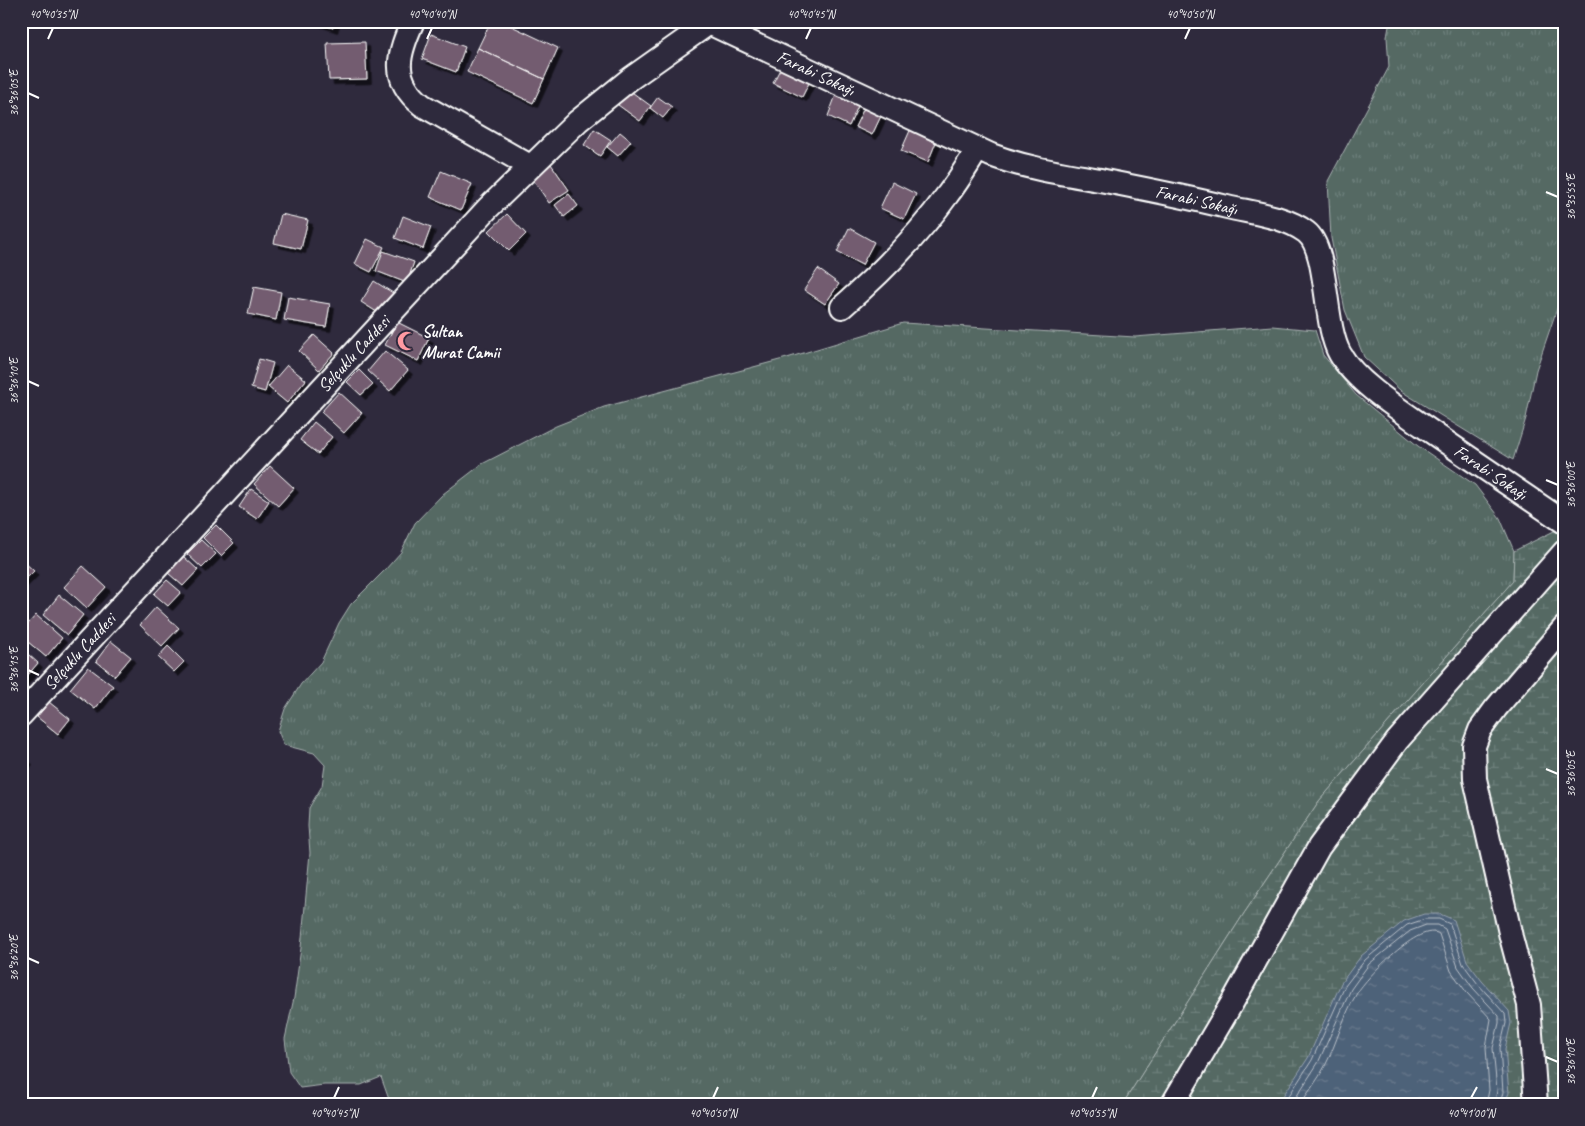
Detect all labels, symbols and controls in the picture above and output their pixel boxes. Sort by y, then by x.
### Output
text: 40°40'35"N [29,6,78,22]
text: 40°40'40"N [408,6,457,22]
text: 40°40'45"N [787,6,836,22]
text: 40°40'50"N [1166,6,1215,22]
street label: Farabi Sokağı [773,45,859,101]
text: 36°36'05"E [6,68,22,116]
text: 36°35'55"E [1563,172,1579,220]
street label: Farabi Sokağı [1154,180,1240,220]
street label: Selçuklu Caddesi [313,309,396,397]
place label: Sultan Murat Camii [422,320,502,363]
mosque icon: Sultan Murat Camii [396,330,418,352]
text: 36°36'10"E [6,356,22,404]
street label: Farabi Sokağı [1450,440,1532,505]
text: 36°36'00"E [1563,460,1579,508]
street label: Selçuklu Caddesi [38,607,122,695]
text: 36°36'15"E [6,645,22,693]
text: 36°36'05"E [1563,749,1579,797]
text: 36°36'20"E [6,933,22,981]
text: 36°36'10"E [1563,1037,1579,1085]
text: 40°40'45"N [310,1105,359,1121]
text: 40°40'50"N [689,1105,738,1121]
text: 40°40'55"N [1068,1105,1117,1121]
text: 40°41'00"N [1447,1105,1496,1121]

